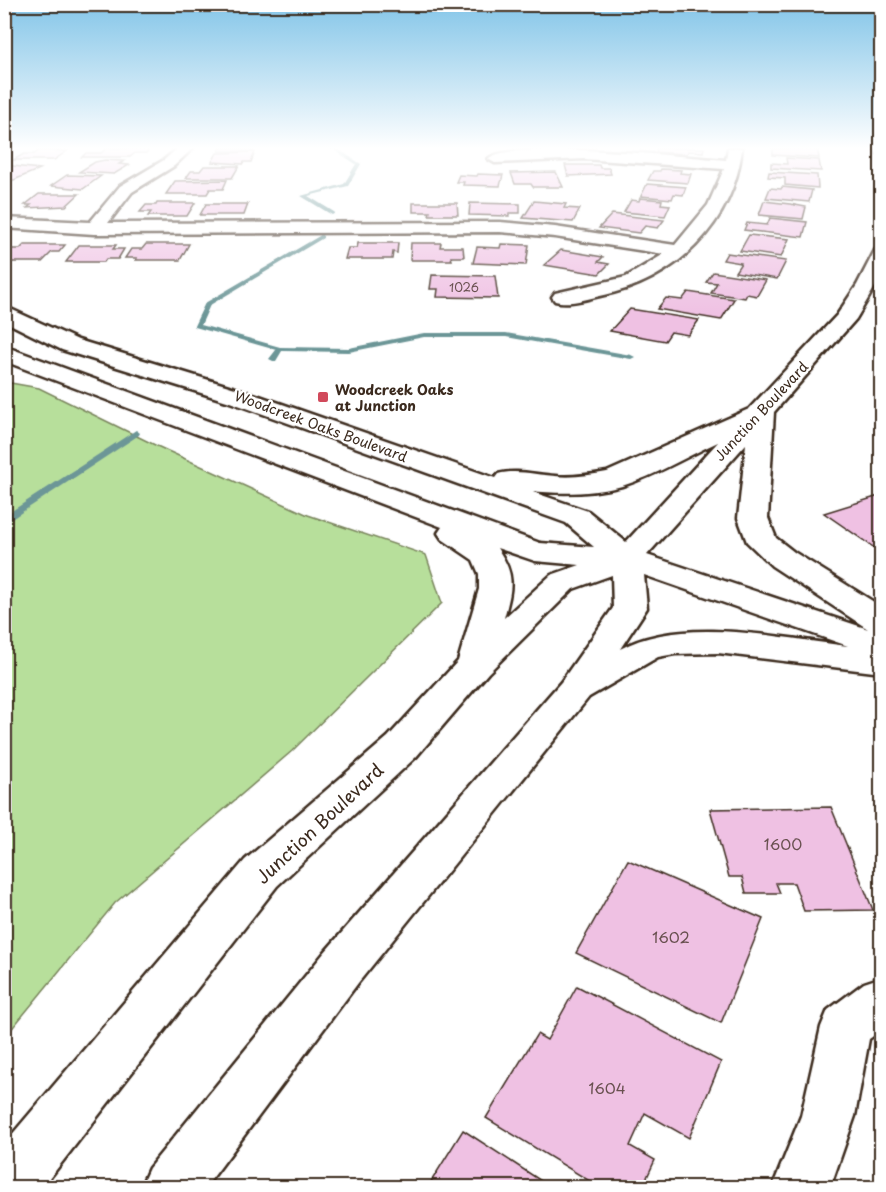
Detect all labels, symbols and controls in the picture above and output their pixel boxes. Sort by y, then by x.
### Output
house number: 1026 [449,278,479,296]
street label: Junction Boulevard [709,356,813,465]
place label: Woodcreek Oaks at Junction [335,379,454,416]
street label: Woodcreek Oaks Boulevard [232,385,411,467]
marker: Woodcreek Oaks at Junction [316,390,330,404]
street label: Junction Boulevard [249,756,389,890]
house number: 1600 [764,832,802,855]
house number: 1602 [652,925,690,948]
house number: 1604 [588,1076,626,1099]

